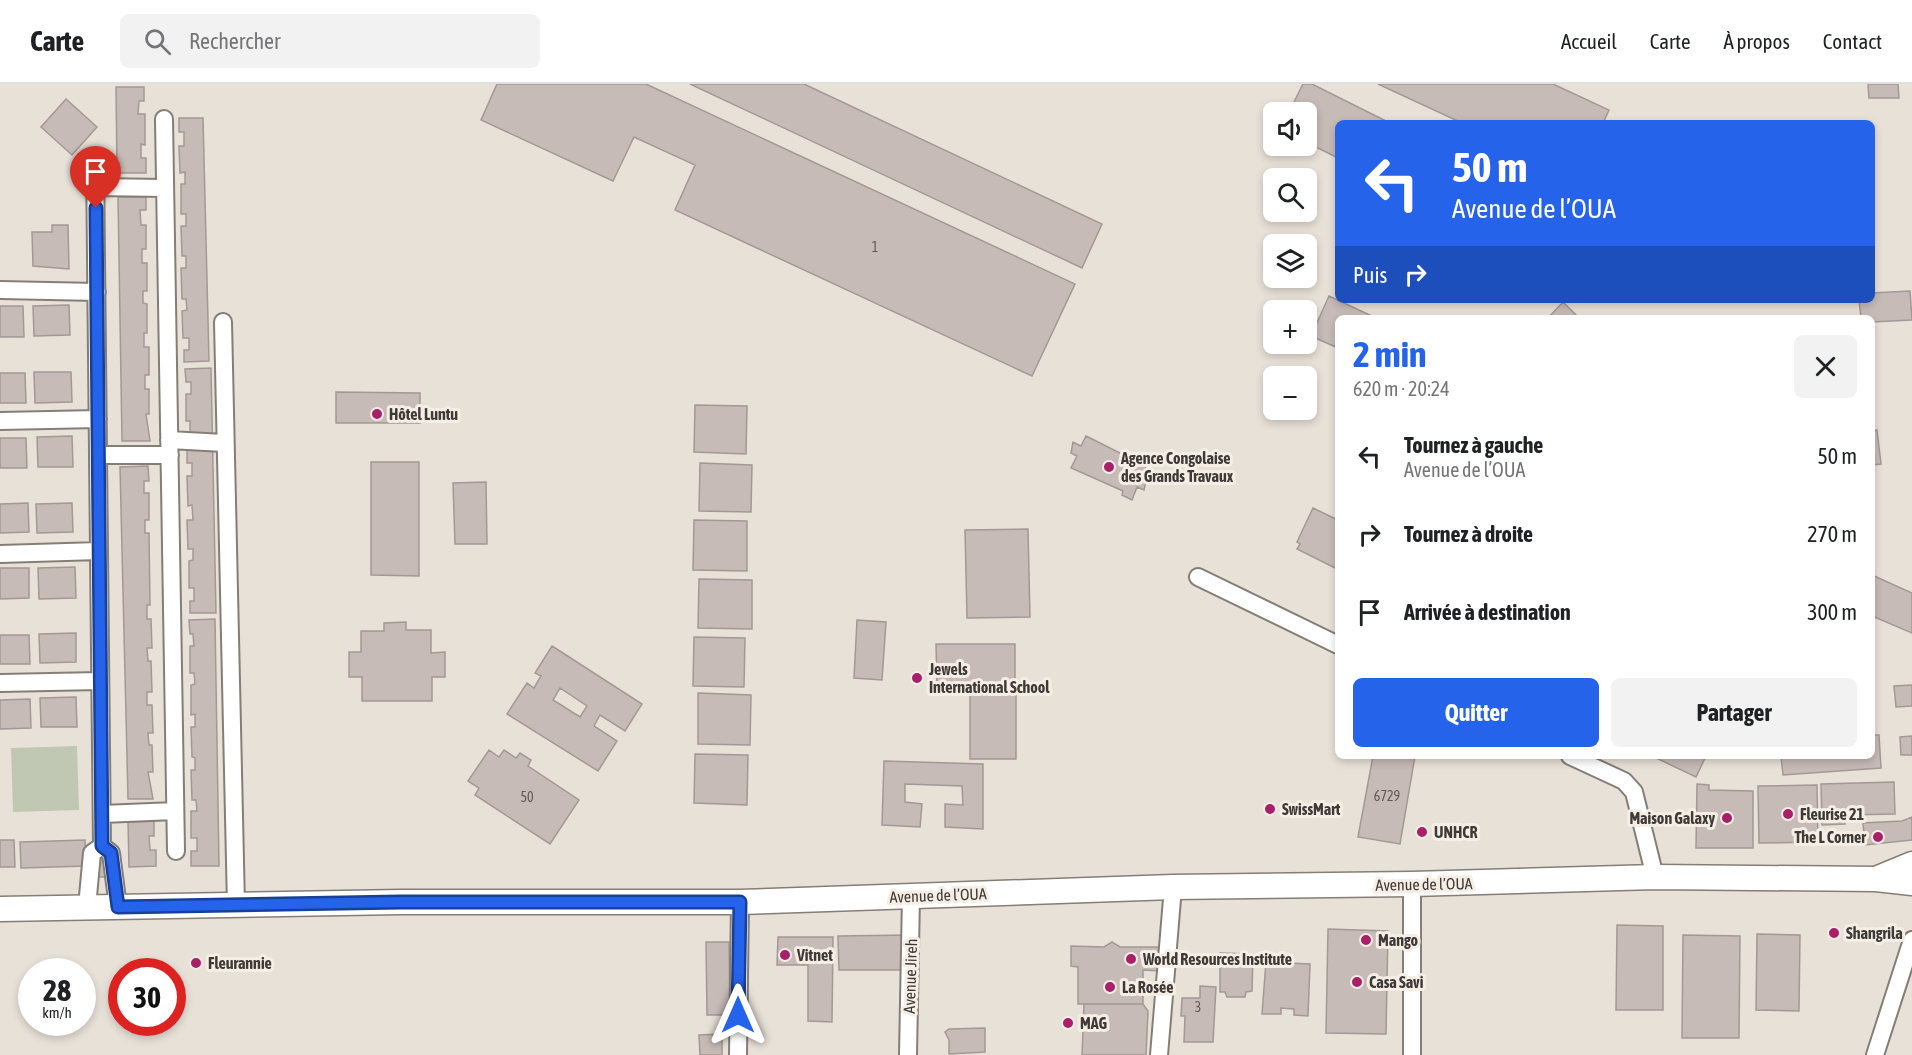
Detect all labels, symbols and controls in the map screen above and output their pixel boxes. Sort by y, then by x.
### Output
search box [120,14,540,68]
text: Carte [30,25,84,57]
icon: search [141,25,174,58]
text: Rechercher [189,28,281,54]
text: Accueil [1561,29,1617,53]
text: Carte [1650,29,1690,53]
text: À propos [1723,29,1790,53]
text: Contact [1823,29,1882,53]
map controls [1263,102,1317,420]
button: sound [1263,102,1317,156]
text: 50 m [1452,143,1527,191]
icon: left [1353,144,1431,222]
pin [70,146,121,208]
icon: arrive [79,155,112,188]
button: search [1263,168,1317,222]
text: Avenue de l’OUA [1452,193,1616,224]
button: layers [1263,234,1317,288]
house number: 1 [872,239,878,255]
icon: right [1399,258,1432,291]
text: Puis [1353,262,1387,288]
button: + [1263,300,1317,354]
text: 2 min [1353,333,1427,375]
button: close [1794,335,1857,398]
button: − [1263,366,1317,420]
text: 620 m · 20:24 [1353,377,1450,400]
place label: Hôtel Luntu [389,405,458,423]
marker: Hôtel Luntu [370,407,384,421]
text: Tournez à gauche [1404,432,1543,458]
icon: left [1353,440,1386,473]
text: 50 m [1817,443,1857,469]
place label: Agence Congolaise des Grands Travaux [1120,449,1234,485]
text: Avenue de l’OUA [1404,458,1525,481]
marker: Agence Congolaise des Grands Travaux [1102,460,1116,474]
icon: right [1353,518,1386,551]
text: Tournez à droite [1404,521,1533,547]
text: 270 m [1807,521,1857,547]
icon: arrive [1353,596,1386,629]
text: Arrivée à destination [1404,599,1571,625]
text: 300 m [1807,599,1857,625]
place label: Jewels International School [928,660,1050,696]
marker: Jewels International School [910,671,924,685]
button: Quitter [1353,678,1599,747]
button: Partager [1611,678,1857,747]
house number: 6729 [1374,788,1400,804]
house number: 50 [520,789,534,805]
place label: SwissMart [1282,800,1341,818]
marker: SwissMart [1263,802,1277,816]
place label: Fleurise 21 [1800,805,1865,823]
marker: Fleurise 21 [1781,807,1795,821]
place label: Maison Galaxy [1629,809,1715,827]
marker: Maison Galaxy [1720,811,1734,825]
place label: UNHCR [1434,823,1477,841]
marker: UNHCR [1415,825,1429,839]
place label: The L Corner [1795,828,1866,846]
marker: The L Corner [1871,830,1885,844]
street label: Avenue de l’OUA [1375,874,1473,894]
street label: Avenue de l’OUA [889,884,987,906]
place label: Shangrila [1846,924,1903,942]
marker: Shangrila [1827,926,1841,940]
place label: Mango [1378,931,1418,949]
marker: Mango [1359,933,1373,947]
street label: Avenue Jireh [900,938,920,1014]
place label: Vitnet [796,946,833,964]
marker: Vitnet [778,948,792,962]
place label: World Resources Institute [1142,950,1292,968]
marker: World Resources Institute [1124,952,1138,966]
place label: Fleurannie [208,954,272,972]
marker: Fleurannie [189,956,203,970]
speed limit sign: 30 [108,958,186,1036]
text: 28 [43,973,71,1007]
place label: Casa Savi [1369,973,1424,991]
marker: Casa Savi [1350,975,1364,989]
place label: La Rosée [1122,978,1173,996]
marker: La Rosée [1103,980,1117,994]
position arrow [706,983,770,1047]
house number: 3 [1195,999,1201,1015]
text: km/h [42,1004,72,1021]
place label: MAG [1080,1014,1108,1032]
marker: MAG [1061,1016,1075,1030]

